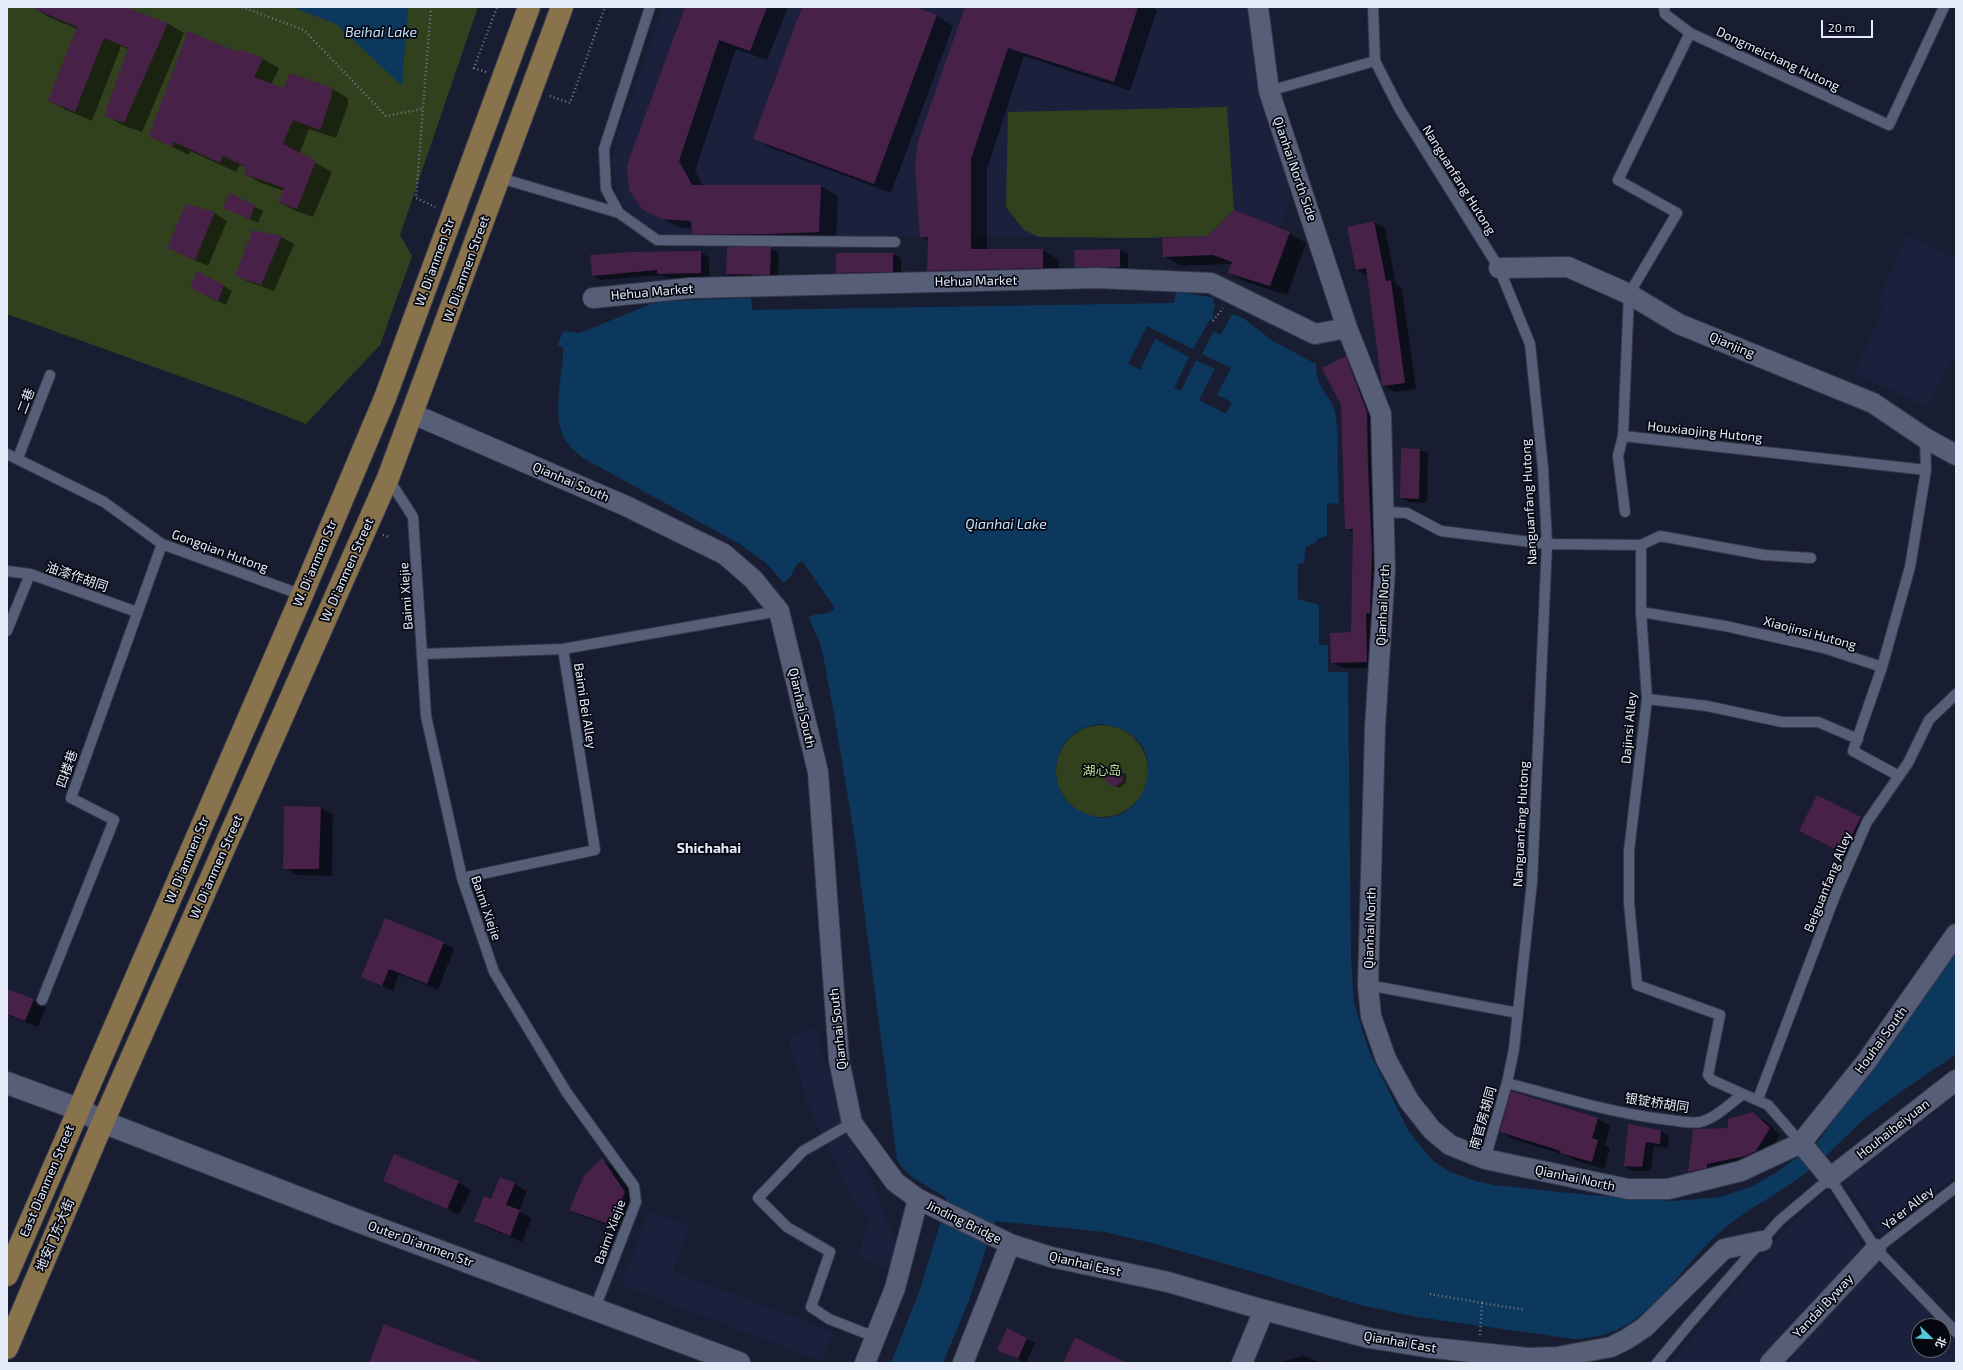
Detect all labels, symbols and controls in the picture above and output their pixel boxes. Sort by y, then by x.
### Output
scale bar [1823,12,1875,38]
text: 20 m [1828,20,1855,34]
water label: Beihai Lake [345,24,417,40]
street label: Dongmeichang Hutong [1714,24,1842,94]
street label: Qianhai North Side [1270,115,1320,223]
street label: Nanguanfang Hutong [1419,122,1499,238]
street label: W. Di'anmen Street [440,214,492,324]
street label: W. Di'anmen Str [412,215,458,309]
street label: Hehua Market [934,272,1018,290]
street label: Hehua Market [610,281,694,303]
street label: Qianjing [1707,329,1757,361]
street label: 二巷 [14,386,38,416]
street label: Houxiaojing Hutong [1647,418,1763,446]
street label: Nanguanfang Hutong [1518,439,1540,565]
street label: Qianhai South [530,459,612,505]
street label: W. Di'anmen Street [317,516,377,624]
water label: Qianhai Lake [965,516,1047,532]
street label: W. Di'anmen Str [290,517,340,609]
street label: Gongqian Hutong [170,526,270,576]
street label: 油漆作胡同 [44,559,110,595]
street label: Baimi Xiejie [396,562,416,630]
street label: Qianhai North [1373,564,1393,646]
street label: Xiaojinsi Hutong [1762,613,1858,653]
street label: Baimi Bei Alley [571,662,599,750]
street label: Qianhai South [785,666,819,750]
street label: Dajinsi Alley [1618,691,1640,765]
street label: 四楼巷 [53,748,81,790]
street label: Nanguanfang Hutong [1510,761,1532,887]
park label: 湖心岛 [1083,763,1121,779]
street label: W. Di'anmen Street [186,813,246,921]
street label: W. Di'anmen Str [162,814,212,906]
street label: Beiguanfang Alley [1801,829,1855,935]
district label: Shichahai [677,840,741,856]
street label: Baimi Xiejie [468,874,504,942]
street label: Qianhai North [1361,887,1379,969]
street label: Qianhai South [826,987,850,1071]
street label: Houhai South [1852,1004,1910,1076]
street label: 南官房胡同 [1467,1085,1499,1151]
street label: 银锭桥胡同 [1624,1090,1690,1116]
street label: Houhaibeiyuan [1854,1096,1932,1162]
street label: East Dianmen Street [16,1123,78,1239]
street label: Qianhai North [1533,1162,1617,1194]
street label: Ya'er Alley [1879,1183,1937,1233]
street label: 地安门东大街 [33,1196,77,1274]
street label: Jinding Bridge [924,1197,1004,1247]
street label: Baimi Xiejie [591,1198,629,1266]
street label: Outer Di'anmen Str [366,1218,476,1270]
street label: Qianhai East [1047,1248,1123,1280]
street label: Yandai Byway [1789,1271,1857,1341]
north arrow [1911,1318,1951,1358]
street label: Qianhai East [1363,1328,1437,1356]
text: 北 [1933,1335,1950,1350]

